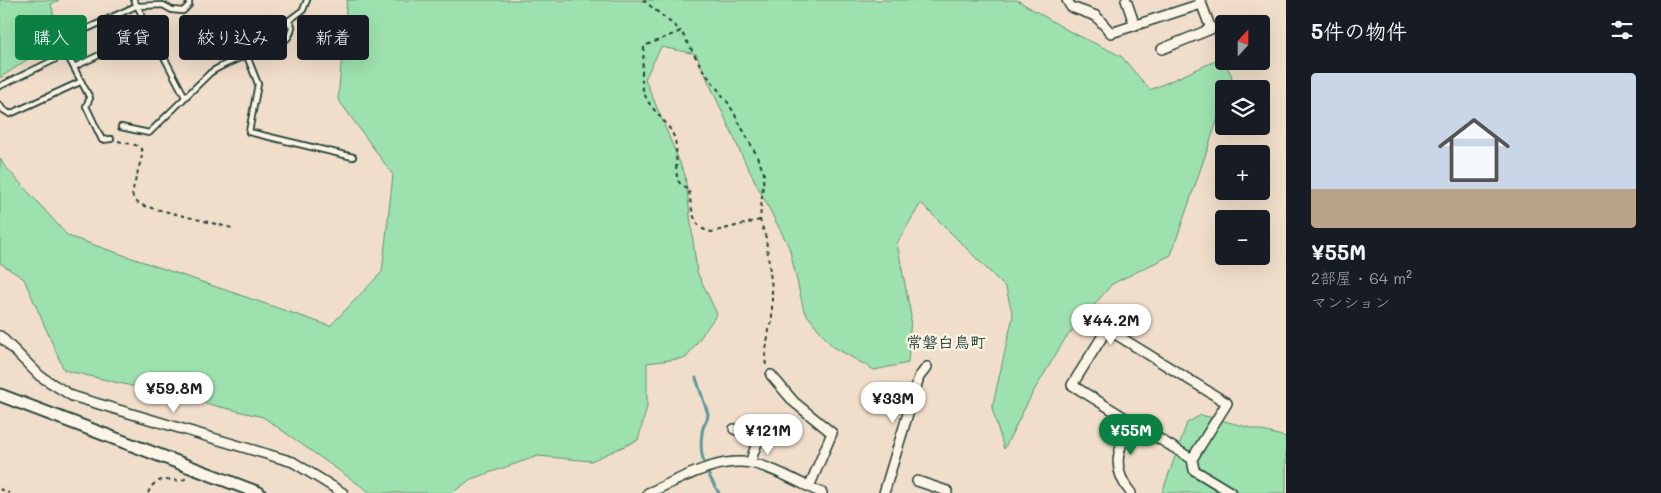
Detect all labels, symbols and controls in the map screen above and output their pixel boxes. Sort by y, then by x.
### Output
chip: 購入 [15,15,87,60]
chip: 賃貸 [97,15,169,60]
chip: 絞り込み [179,15,287,60]
chip: 新着 [297,15,369,60]
north arrow [1215,15,1270,70]
map controls [1215,15,1270,265]
icon: filters [1608,16,1636,44]
text: 5件の物件 [1311,17,1407,44]
button: layers [1215,80,1270,135]
icon: home [1429,105,1519,195]
button: + [1215,145,1270,200]
button: − [1215,210,1270,265]
text: ¥55M [1311,238,1366,265]
text: 2部屋 · 64 m² [1311,267,1412,288]
text: マンション [1311,291,1390,312]
pin: ¥44.2M [1070,304,1152,346]
text: ¥44.2M [1082,309,1140,330]
district label: 常磐白鳥町 [906,331,986,352]
pin: ¥59.8M [133,372,215,414]
text: ¥59.8M [145,377,203,398]
pin: ¥33M [863,382,923,424]
text: ¥33M [872,387,914,408]
pin: ¥121M [733,414,803,456]
pin: ¥55M [1101,414,1161,456]
text: ¥121M [745,419,791,440]
text: ¥55M [1110,419,1152,440]

